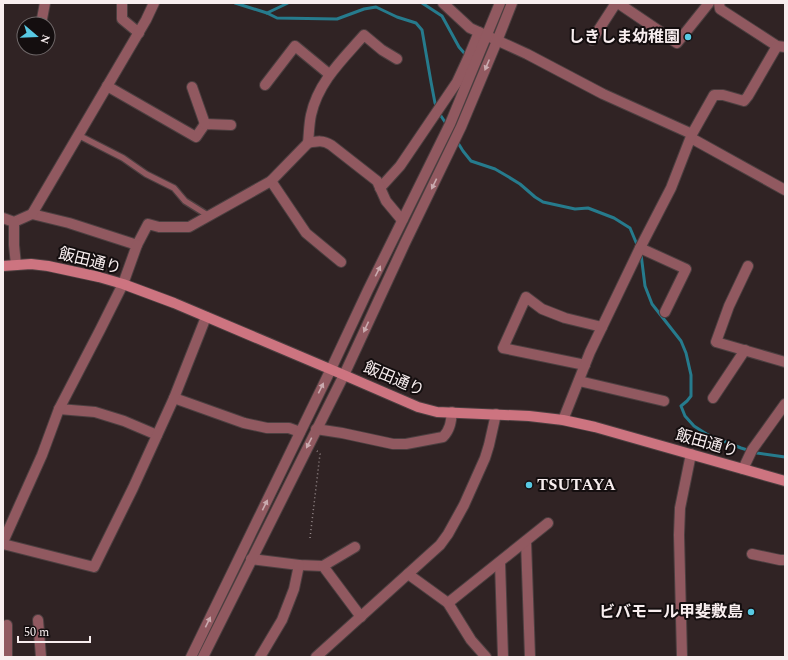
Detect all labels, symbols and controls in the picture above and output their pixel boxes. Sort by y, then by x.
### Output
north arrow [16,16,56,56]
place label: しきしま幼稚園 [568,25,680,49]
text: N [35,32,54,46]
marker: しきしま幼稚園 [683,32,693,42]
one-way arrow [484,60,490,71]
one-way arrow [431,178,437,189]
street label: 飯田通り [56,242,124,280]
one-way arrow [374,265,381,277]
one-way arrow [363,321,369,332]
street label: 飯田通り [360,355,428,403]
one-way arrow [318,382,324,394]
street label: 飯田通り [673,423,741,463]
one-way arrow [306,438,312,449]
place label: TSUTAYA [537,473,616,497]
marker: TSUTAYA [524,480,534,490]
one-way arrow [262,499,268,511]
place label: ビバモール甲斐敷島 [599,600,743,624]
marker: ビバモール甲斐敷島 [746,607,756,617]
one-way arrow [205,616,211,628]
scale bar [18,618,90,644]
text: 50 m [24,623,49,642]

